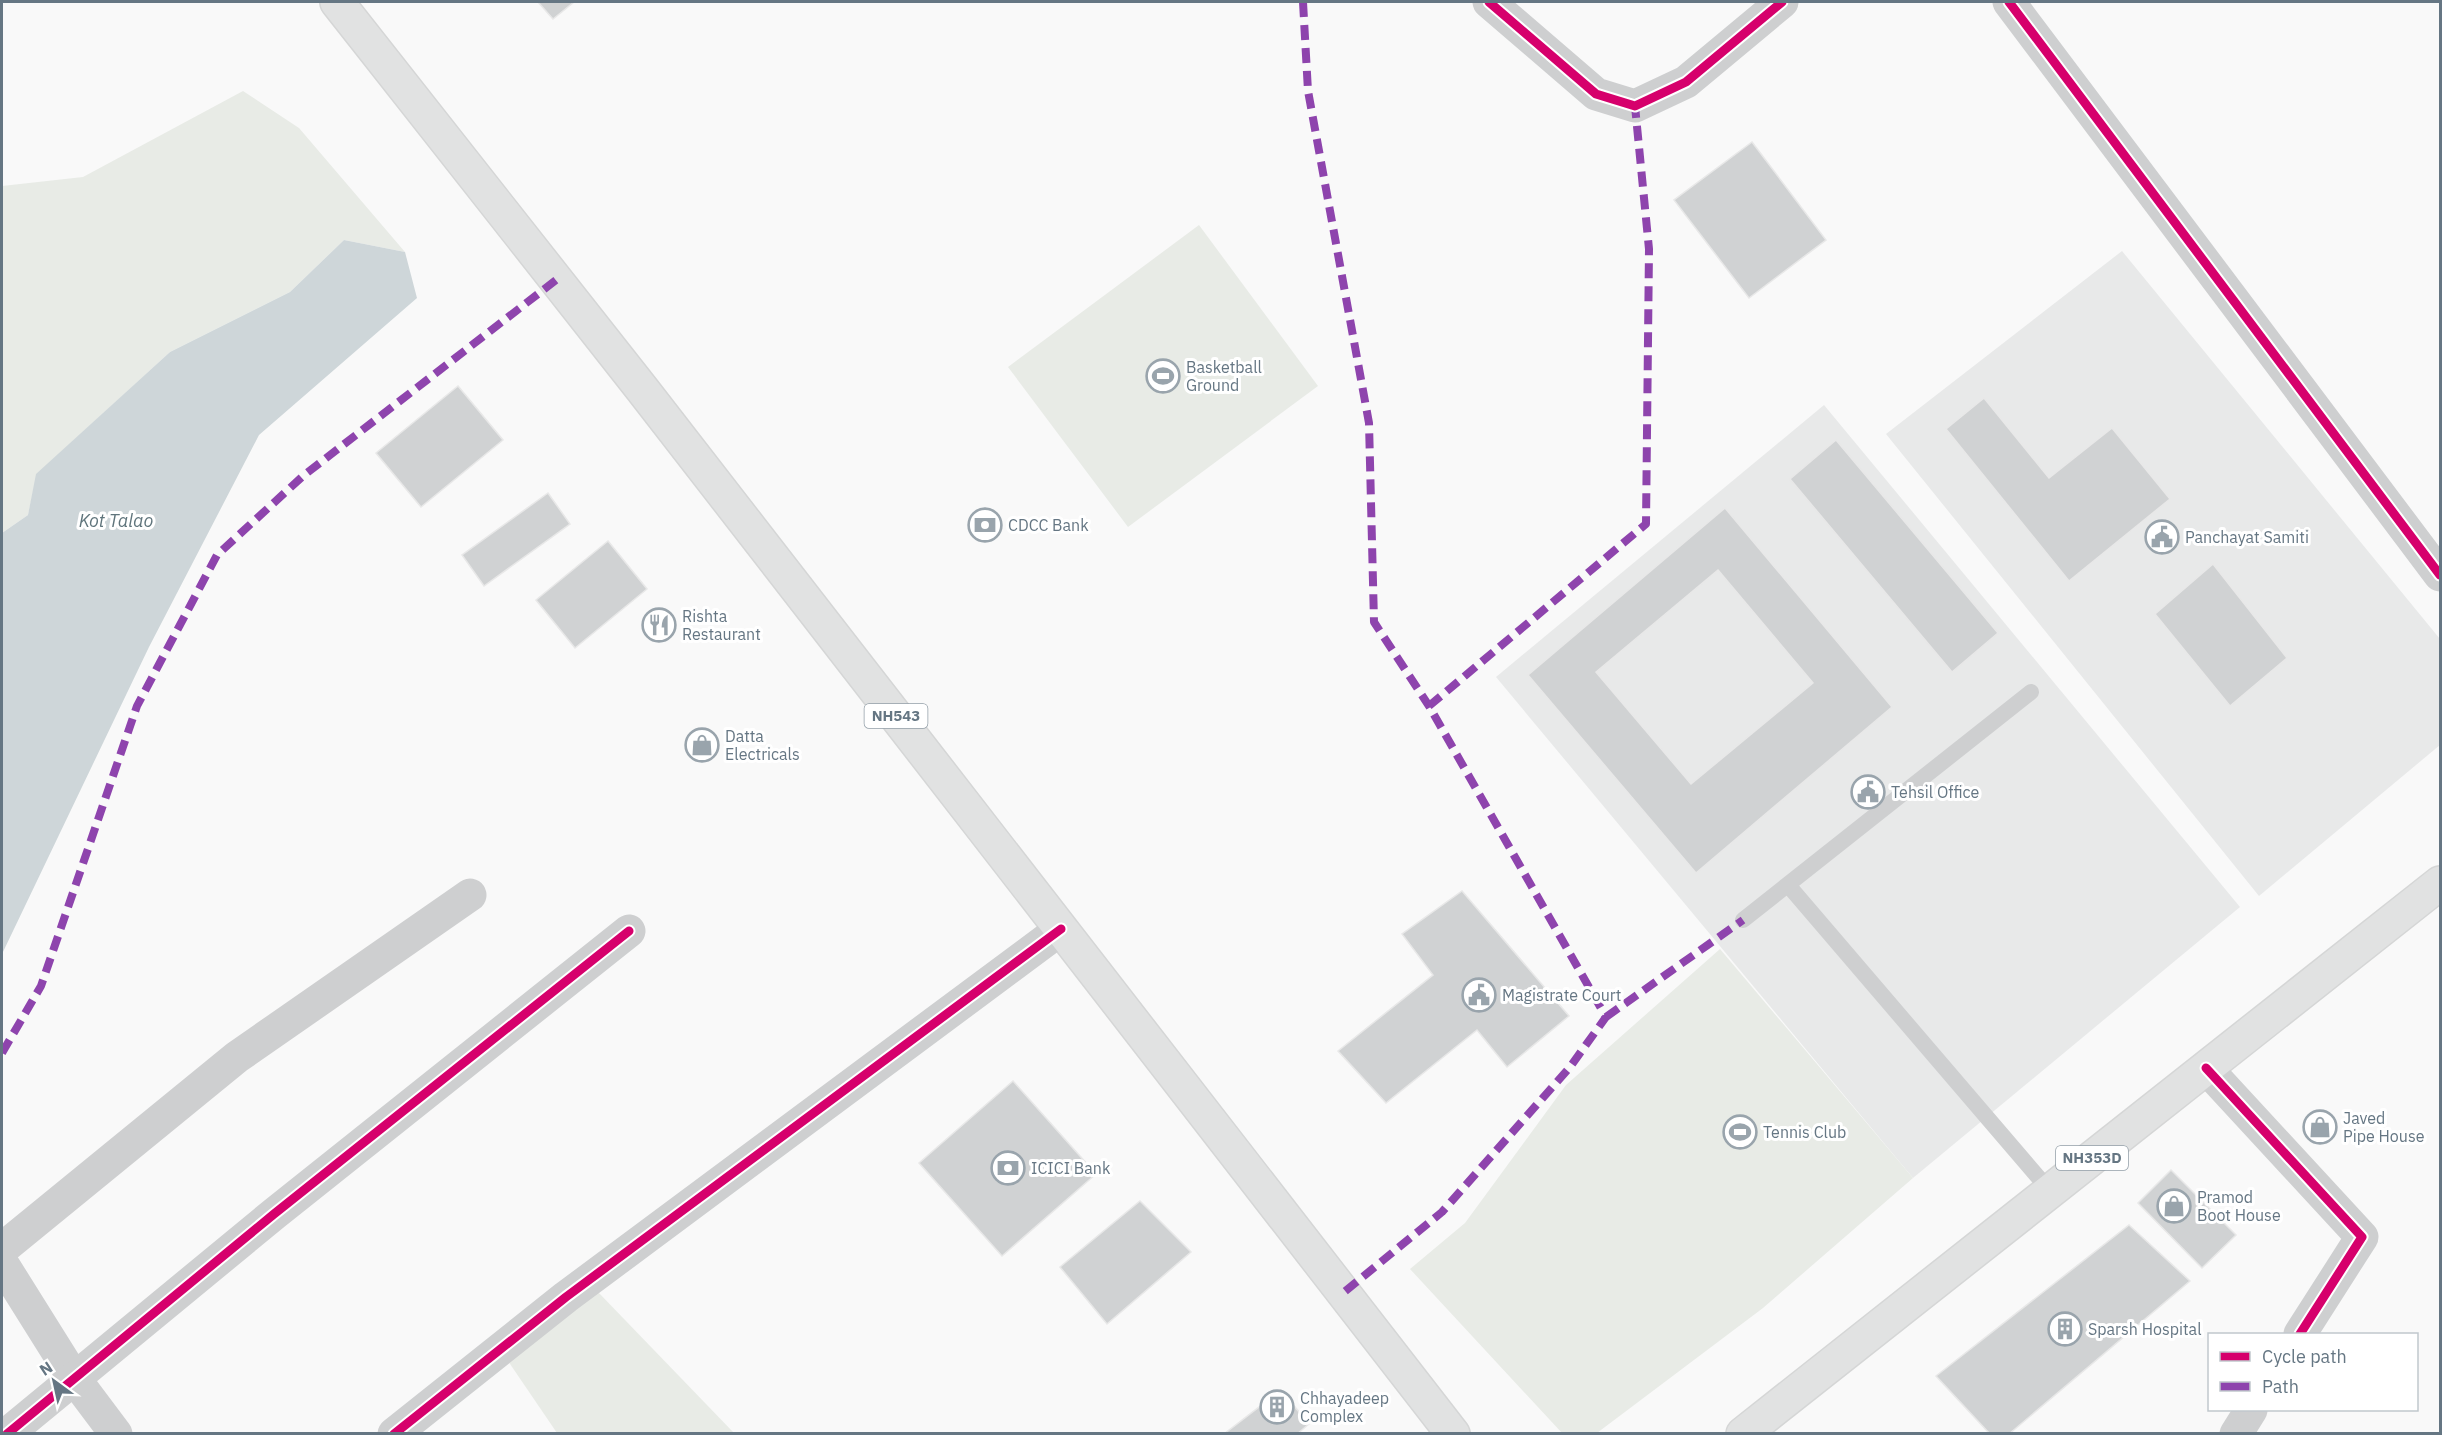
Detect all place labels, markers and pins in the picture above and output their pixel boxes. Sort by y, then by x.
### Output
place label: Basketball Ground [1186,357,1262,395]
sports icon: Basketball Ground [1145,358,1181,394]
bank icon: CDCC Bank [967,507,1003,543]
place label: CDCC Bank [1008,515,1089,535]
public building icon: Panchayat Samiti [2144,519,2180,555]
place label: Panchayat Samiti [2185,527,2309,547]
place label: Rishta Restaurant [682,606,761,644]
restaurant icon: Rishta Restaurant [641,607,677,643]
place label: Datta Electricals [725,726,800,764]
shop icon: Datta Electricals [684,727,720,763]
public building icon: Tehsil Office [1850,774,1886,810]
place label: Tehsil Office [1891,782,1979,802]
public building icon: Magistrate Court [1461,977,1497,1013]
place label: Magistrate Court [1502,985,1621,1005]
place label: Javed Pipe House [2343,1108,2425,1146]
shop icon: Javed Pipe House [2302,1109,2338,1145]
sports icon: Tennis Club [1722,1114,1758,1150]
place label: Tennis Club [1763,1122,1846,1142]
bank icon: ICICI Bank [990,1150,1026,1186]
place label: ICICI Bank [1031,1158,1111,1178]
place label: Pramod Boot House [2197,1187,2281,1225]
shop icon: Pramod Boot House [2156,1188,2192,1224]
building icon: Sparsh Hospital [2047,1311,2083,1347]
place label: Sparsh Hospital [2088,1319,2202,1339]
place label: Chhayadeep Complex [1300,1388,1389,1426]
building icon: Chhayadeep Complex [1259,1389,1295,1425]

